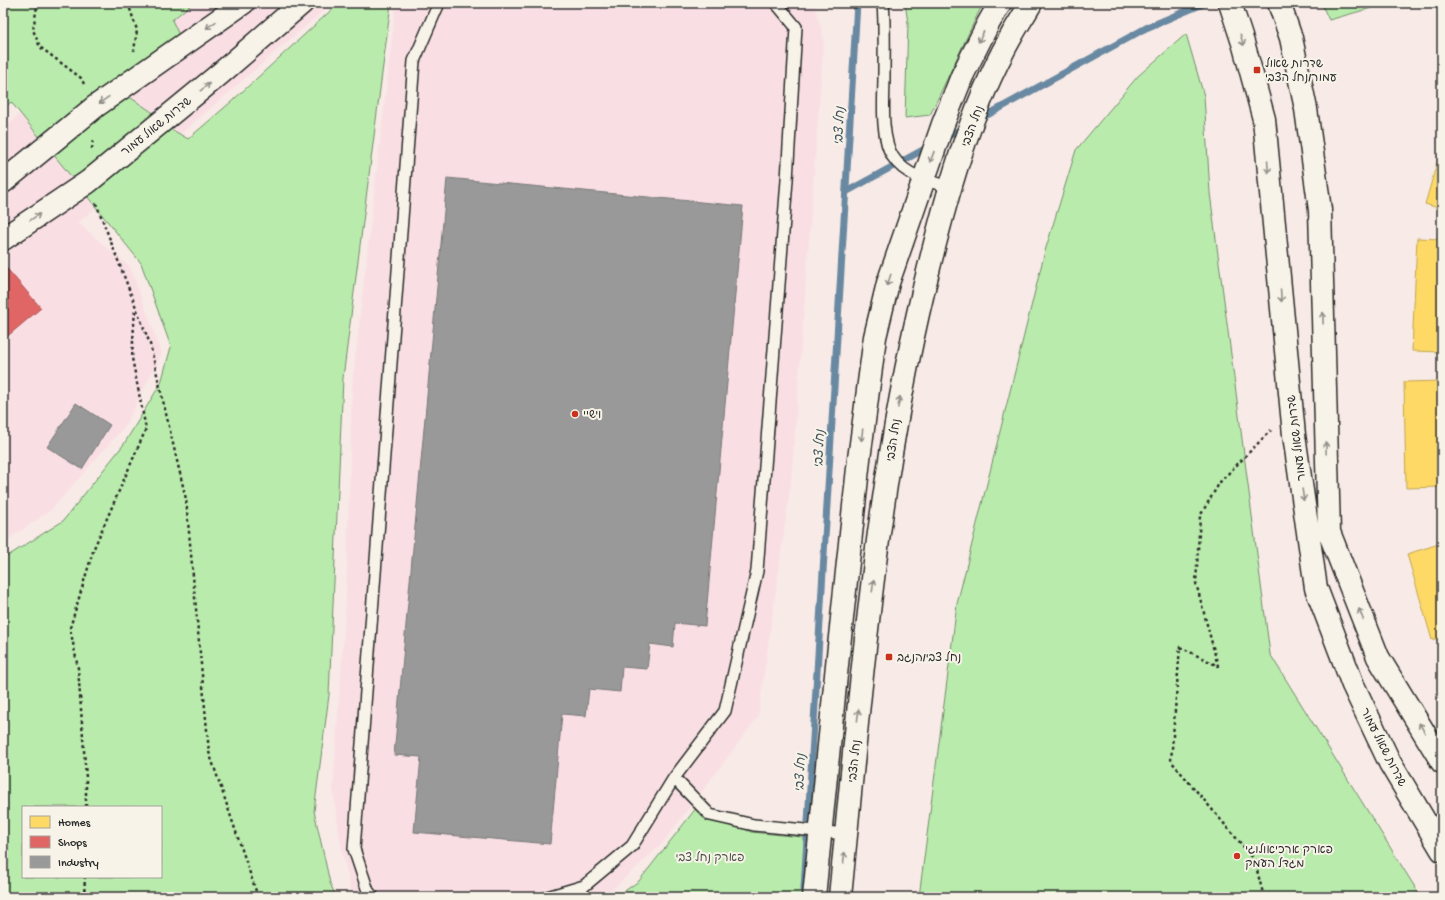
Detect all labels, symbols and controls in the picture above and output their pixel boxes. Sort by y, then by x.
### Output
one-way arrow [205,21,216,29]
one-way arrow [977,31,984,43]
one-way arrow [1238,34,1246,46]
place label: שדרות שאול עמור/נחל הצבי [1265,57,1337,86]
marker: שדרות שאול עמור/נחל הצבי [1252,65,1262,75]
one-way arrow [199,82,210,91]
street label: שדרות שאול עמור [119,94,196,160]
one-way arrow [99,96,110,104]
street label: נחל הצבי [959,104,988,149]
water label: נחל צבי [831,105,849,146]
one-way arrow [927,151,935,163]
one-way arrow [1265,160,1272,173]
one-way arrow [30,213,41,221]
one-way arrow [885,273,892,286]
one-way arrow [1277,289,1284,302]
one-way arrow [1319,312,1327,325]
street label: שדרות שאול עמור [1285,393,1310,482]
one-way arrow [896,395,904,408]
marker: וישיי [570,409,580,419]
place label: וישיי [583,409,601,423]
street label: נחל הצבי [884,418,905,463]
water label: נחל צבי [811,428,829,469]
one-way arrow [858,428,866,441]
one-way arrow [1322,442,1330,455]
one-way arrow [1299,488,1307,501]
one-way arrow [869,580,877,593]
one-way arrow [1357,608,1364,620]
place label: נחל צבי/הנגב [897,651,961,666]
marker: נחל צבי/הנגב [884,652,894,662]
street label: שדרות שאול עמור [1356,706,1409,790]
one-way arrow [854,709,862,722]
one-way arrow [1417,722,1425,734]
street label: נחל הצבי [846,739,865,783]
water label: נחל צבי [792,752,810,793]
legend [22,806,162,878]
text: Homes [58,817,91,831]
text: Shops [58,837,87,851]
place label: פארק ארכיאולוגי מגדל העמק [1245,843,1333,872]
park label: פארק נחל צבי [676,851,744,866]
marker: פארק ארכיאולוגי מגדל העמק [1232,851,1242,861]
one-way arrow [840,852,848,865]
text: Industry [58,857,99,871]

